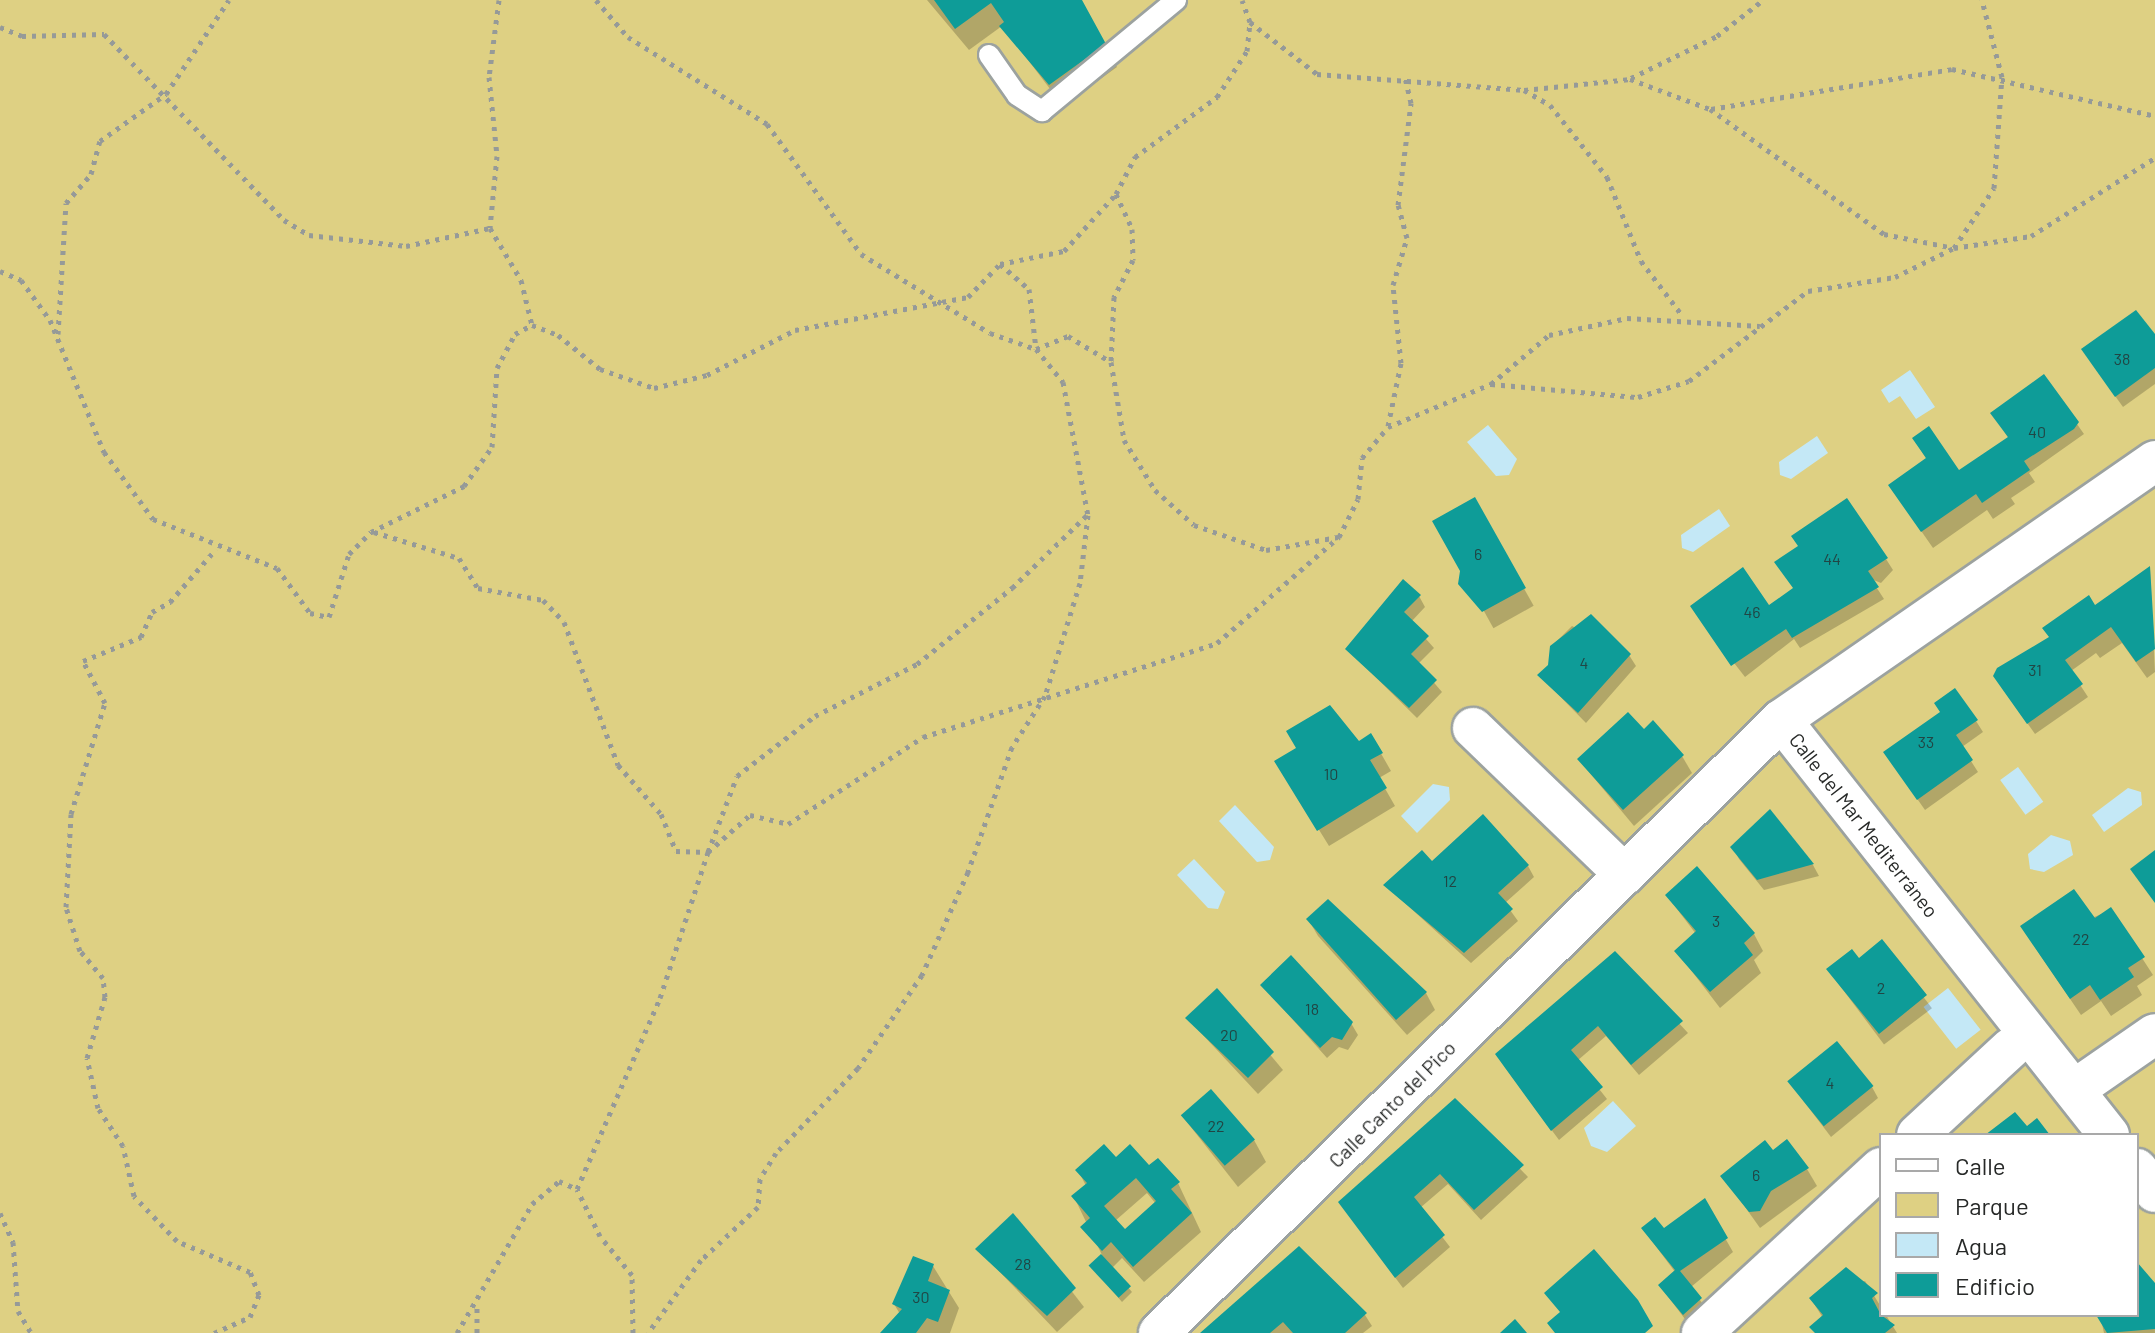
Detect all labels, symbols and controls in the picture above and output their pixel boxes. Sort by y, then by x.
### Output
house number: 38 [2114,349,2130,369]
house number: 40 [2028,422,2046,442]
house number: 6 [1474,544,1482,564]
house number: 44 [1823,549,1841,569]
house number: 46 [1743,602,1761,622]
house number: 4 [1580,653,1588,673]
house number: 31 [2028,660,2042,680]
street label: Calle del Mar Mediterráneo [1784,728,1944,922]
house number: 33 [1918,732,1934,752]
house number: 10 [1324,764,1338,784]
house number: 12 [1443,871,1457,891]
house number: 3 [1712,911,1720,931]
house number: 22 [2072,929,2090,949]
house number: 2 [1877,978,1885,998]
house number: 18 [1305,999,1319,1019]
house number: 20 [1220,1025,1238,1045]
street label: Calle Canto del Pico [1324,1036,1460,1172]
house number: 4 [1826,1073,1834,1093]
house number: 22 [1207,1116,1225,1136]
legend [1879,1133,2139,1317]
text: Calle [1955,1151,2006,1180]
house number: 6 [1752,1165,1760,1185]
text: Parque [1955,1191,2029,1220]
text: Agua [1955,1231,2007,1260]
house number: 28 [1015,1254,1031,1274]
text: Edificio [1955,1271,2035,1300]
house number: 30 [912,1287,930,1307]

